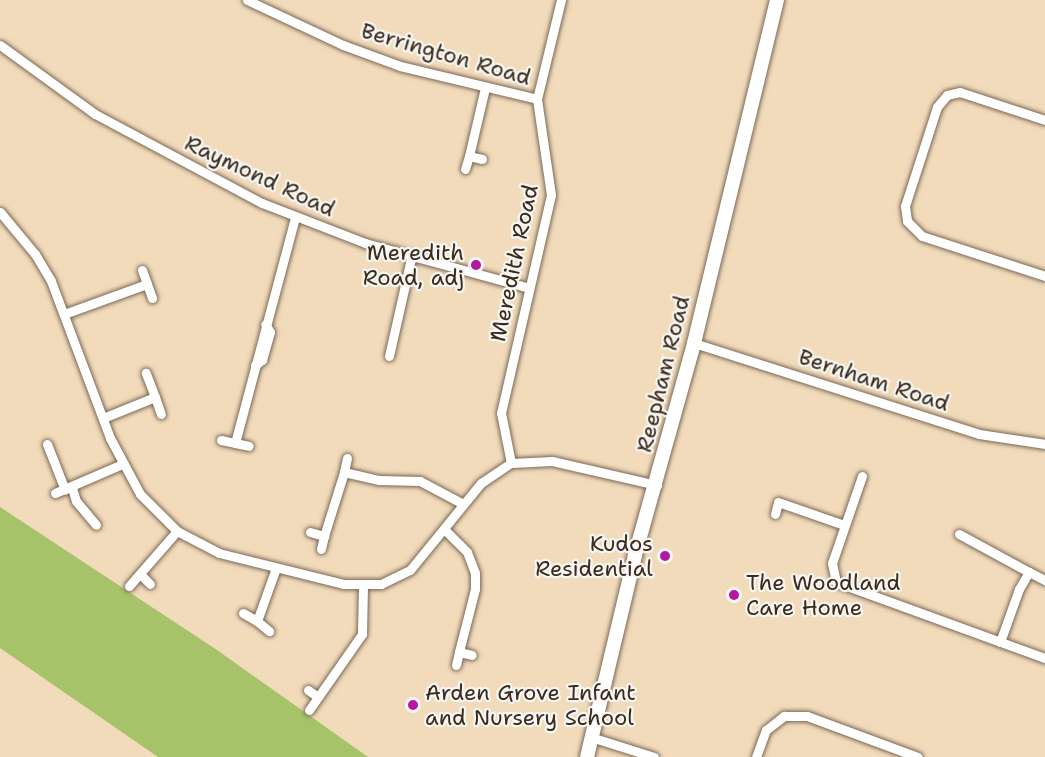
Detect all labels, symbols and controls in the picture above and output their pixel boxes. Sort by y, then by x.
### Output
street label: Berrington Road [358,17,534,91]
street label: Raymond Road [181,130,339,222]
street label: Meredith Road [484,182,544,344]
place label: Meredith Road, adj [363,239,464,290]
marker: Meredith Road, adj [469,258,483,272]
street label: Reepham Road [631,293,695,455]
street label: Bernham Road [795,343,953,417]
place label: Kudos Residential [535,530,653,582]
marker: Kudos Residential [658,549,672,563]
place label: The Woodland Care Home [746,569,900,620]
marker: The Woodland Care Home [727,588,741,602]
place label: Arden Grove Infant and Nursery School [425,679,636,730]
marker: Arden Grove Infant and Nursery School [406,698,420,712]

